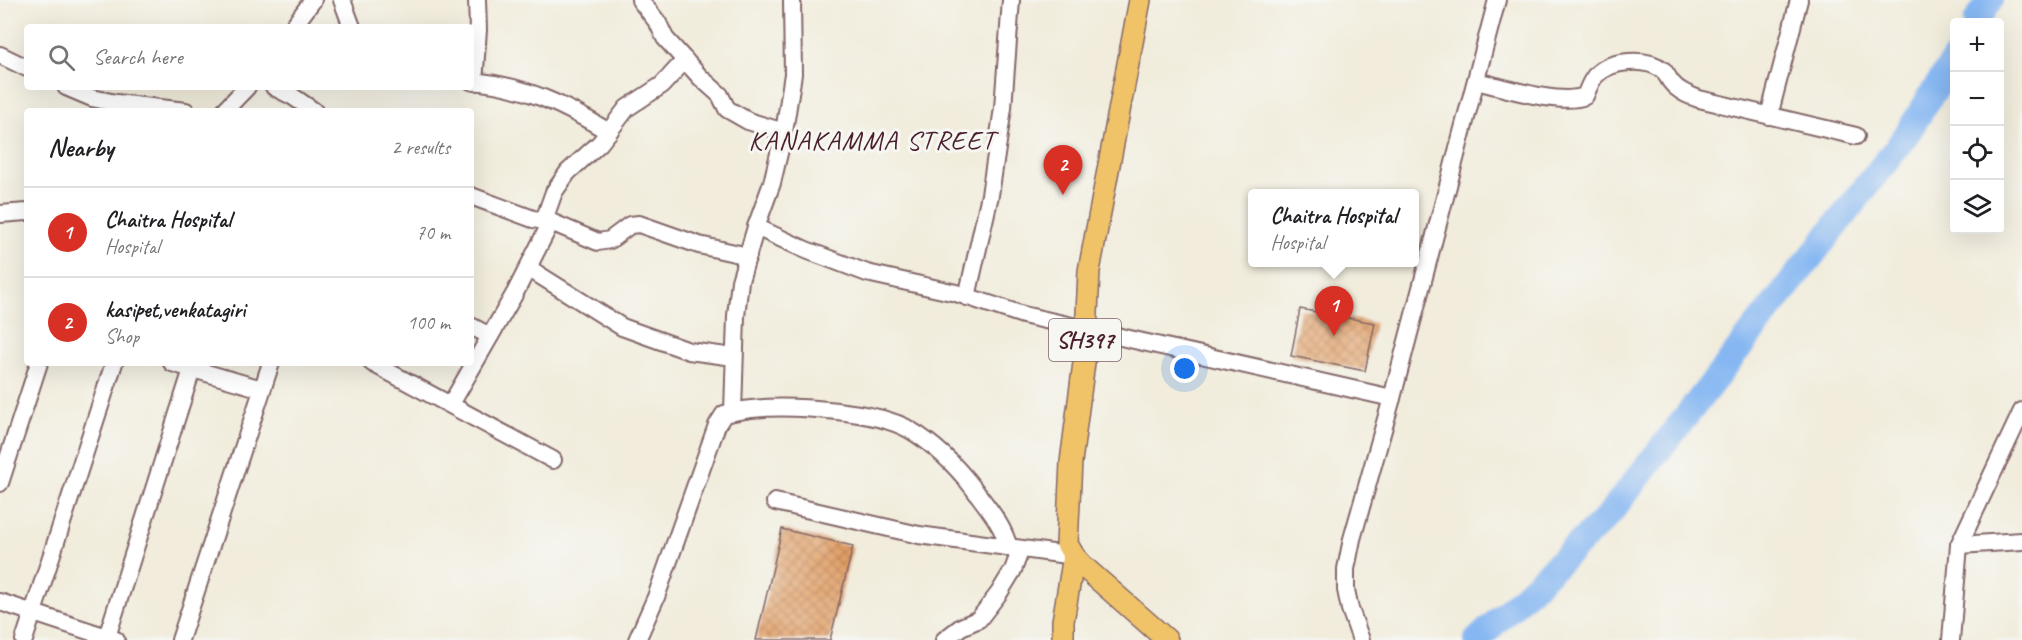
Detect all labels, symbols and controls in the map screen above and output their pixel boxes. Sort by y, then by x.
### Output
map controls [1950,18,2004,234]
button: + [1950,18,2004,72]
search box [24,24,474,90]
icon: search [45,41,78,74]
text: Search here [93,43,183,71]
button: − [1950,72,2004,126]
district label: KANAKAMMA STREET [748,123,1000,157]
button: locate [1950,126,2004,180]
text: Nearby [48,131,113,164]
text: 2 results [391,135,450,160]
pin: 2 [1044,146,1082,195]
button: layers [1950,180,2004,234]
popup [1248,189,1419,267]
text: Chaitra Hospital [1270,202,1397,230]
text: Chaitra Hospital [105,206,231,234]
text: 1 [63,220,72,245]
text: 70 m [416,220,450,245]
text: Hospital [1270,230,1325,255]
text: Hospital [105,234,160,259]
pin: 1 [1314,286,1354,336]
text: kasipet,venkatagiri [105,296,245,324]
text: 2 [63,310,72,335]
text: 100 m [407,310,450,335]
road number: SH397 [1049,319,1121,361]
text: Shop [105,324,139,349]
your location [1170,354,1199,383]

